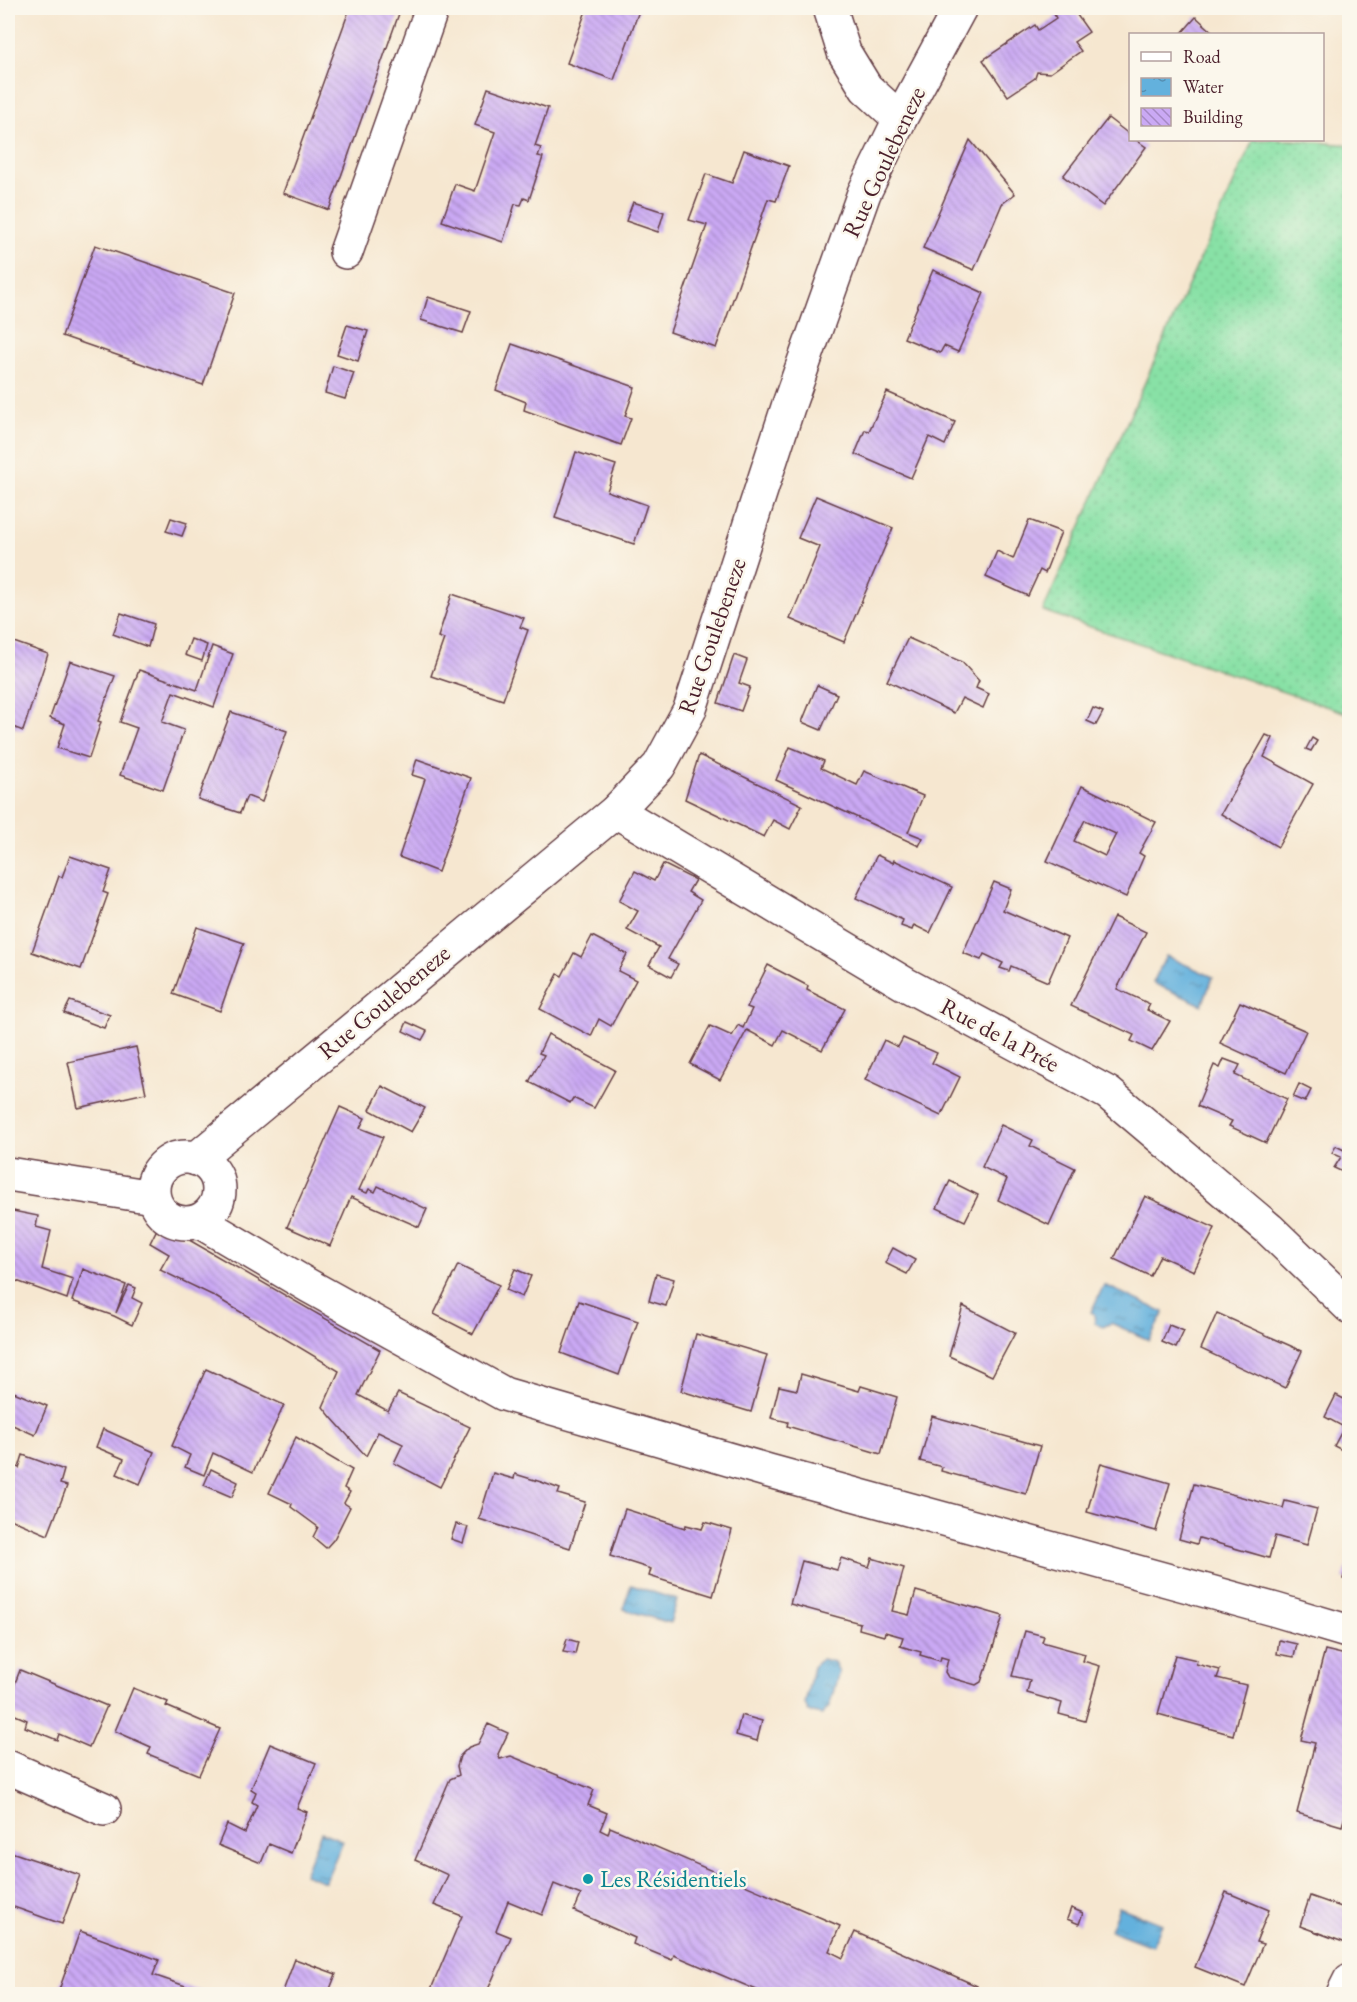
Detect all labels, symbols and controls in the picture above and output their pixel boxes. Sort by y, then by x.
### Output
legend [1129,33,1324,141]
text: Road [1183,45,1222,68]
text: Water [1183,75,1224,98]
street label: Rue Goulebeneze [835,81,932,242]
text: Building [1183,105,1243,128]
street label: Rue Goulebeneze [670,554,753,718]
street label: Rue Goulebeneze [311,937,456,1066]
street label: Rue de la Prée [936,990,1065,1079]
place label: Les Résidentiels [600,1863,747,1894]
marker: Les Résidentiels [581,1872,595,1886]

